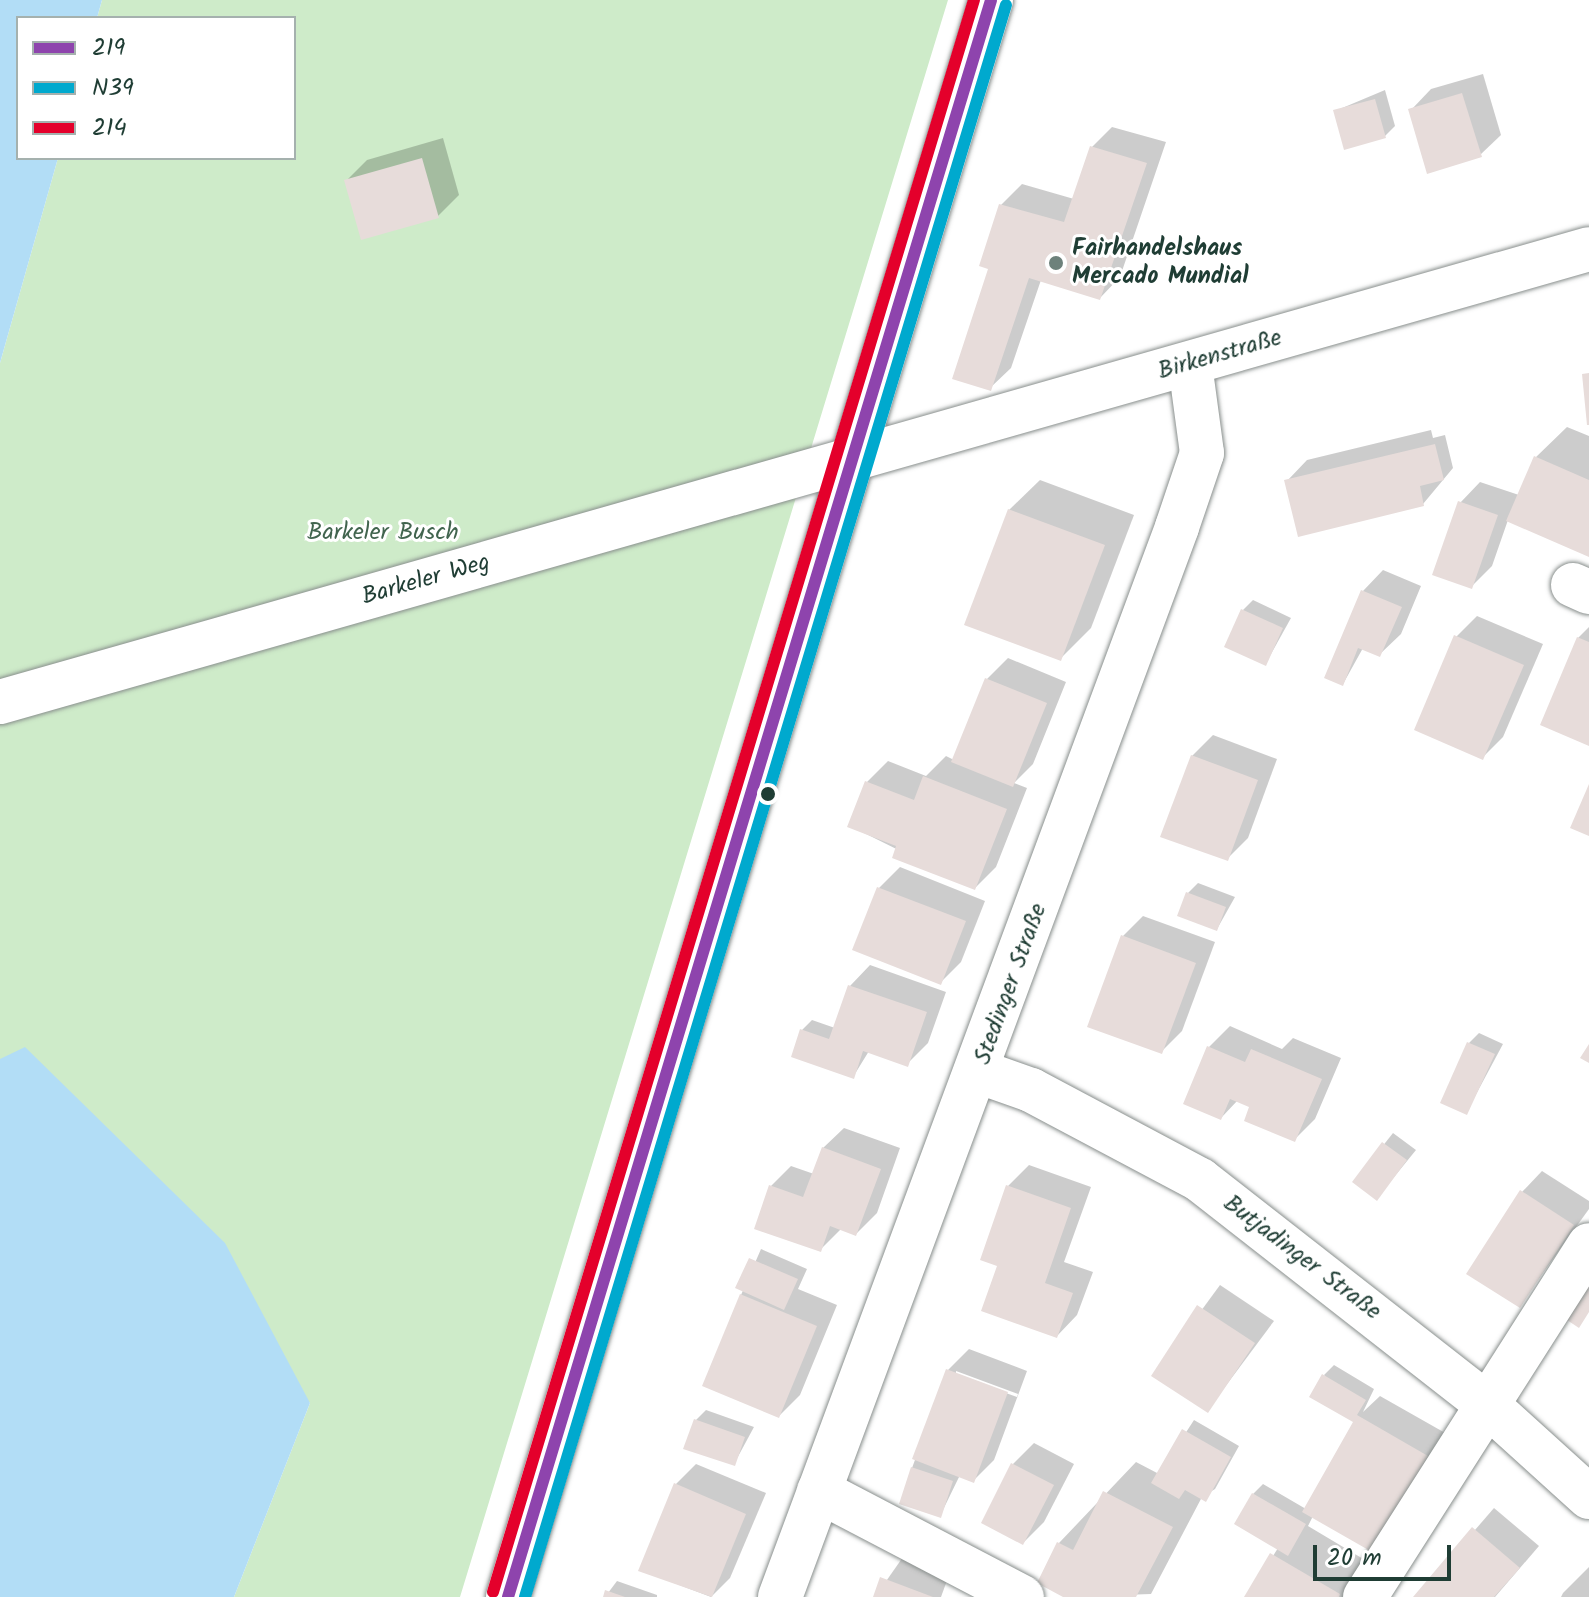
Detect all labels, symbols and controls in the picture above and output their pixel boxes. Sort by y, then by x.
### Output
legend [16,16,296,160]
text: 219 [92,29,125,68]
text: N39 [92,69,134,108]
text: 214 [92,109,127,148]
place label: Fairhandelshaus Mercado Mundial [1072,235,1249,291]
marker: Fairhandelshaus Mercado Mundial [1047,254,1065,272]
street label: Birkenstraße [1155,324,1285,386]
park label: Barkeler Busch [307,519,459,547]
street label: Barkeler Weg [359,548,493,612]
unlabelled marker [760,786,776,802]
street label: Stedinger Straße [969,900,1053,1068]
street label: Butjadinger Straße [1218,1189,1386,1327]
scale bar [1317,1529,1455,1579]
text: 20 m [1327,1539,1382,1578]

